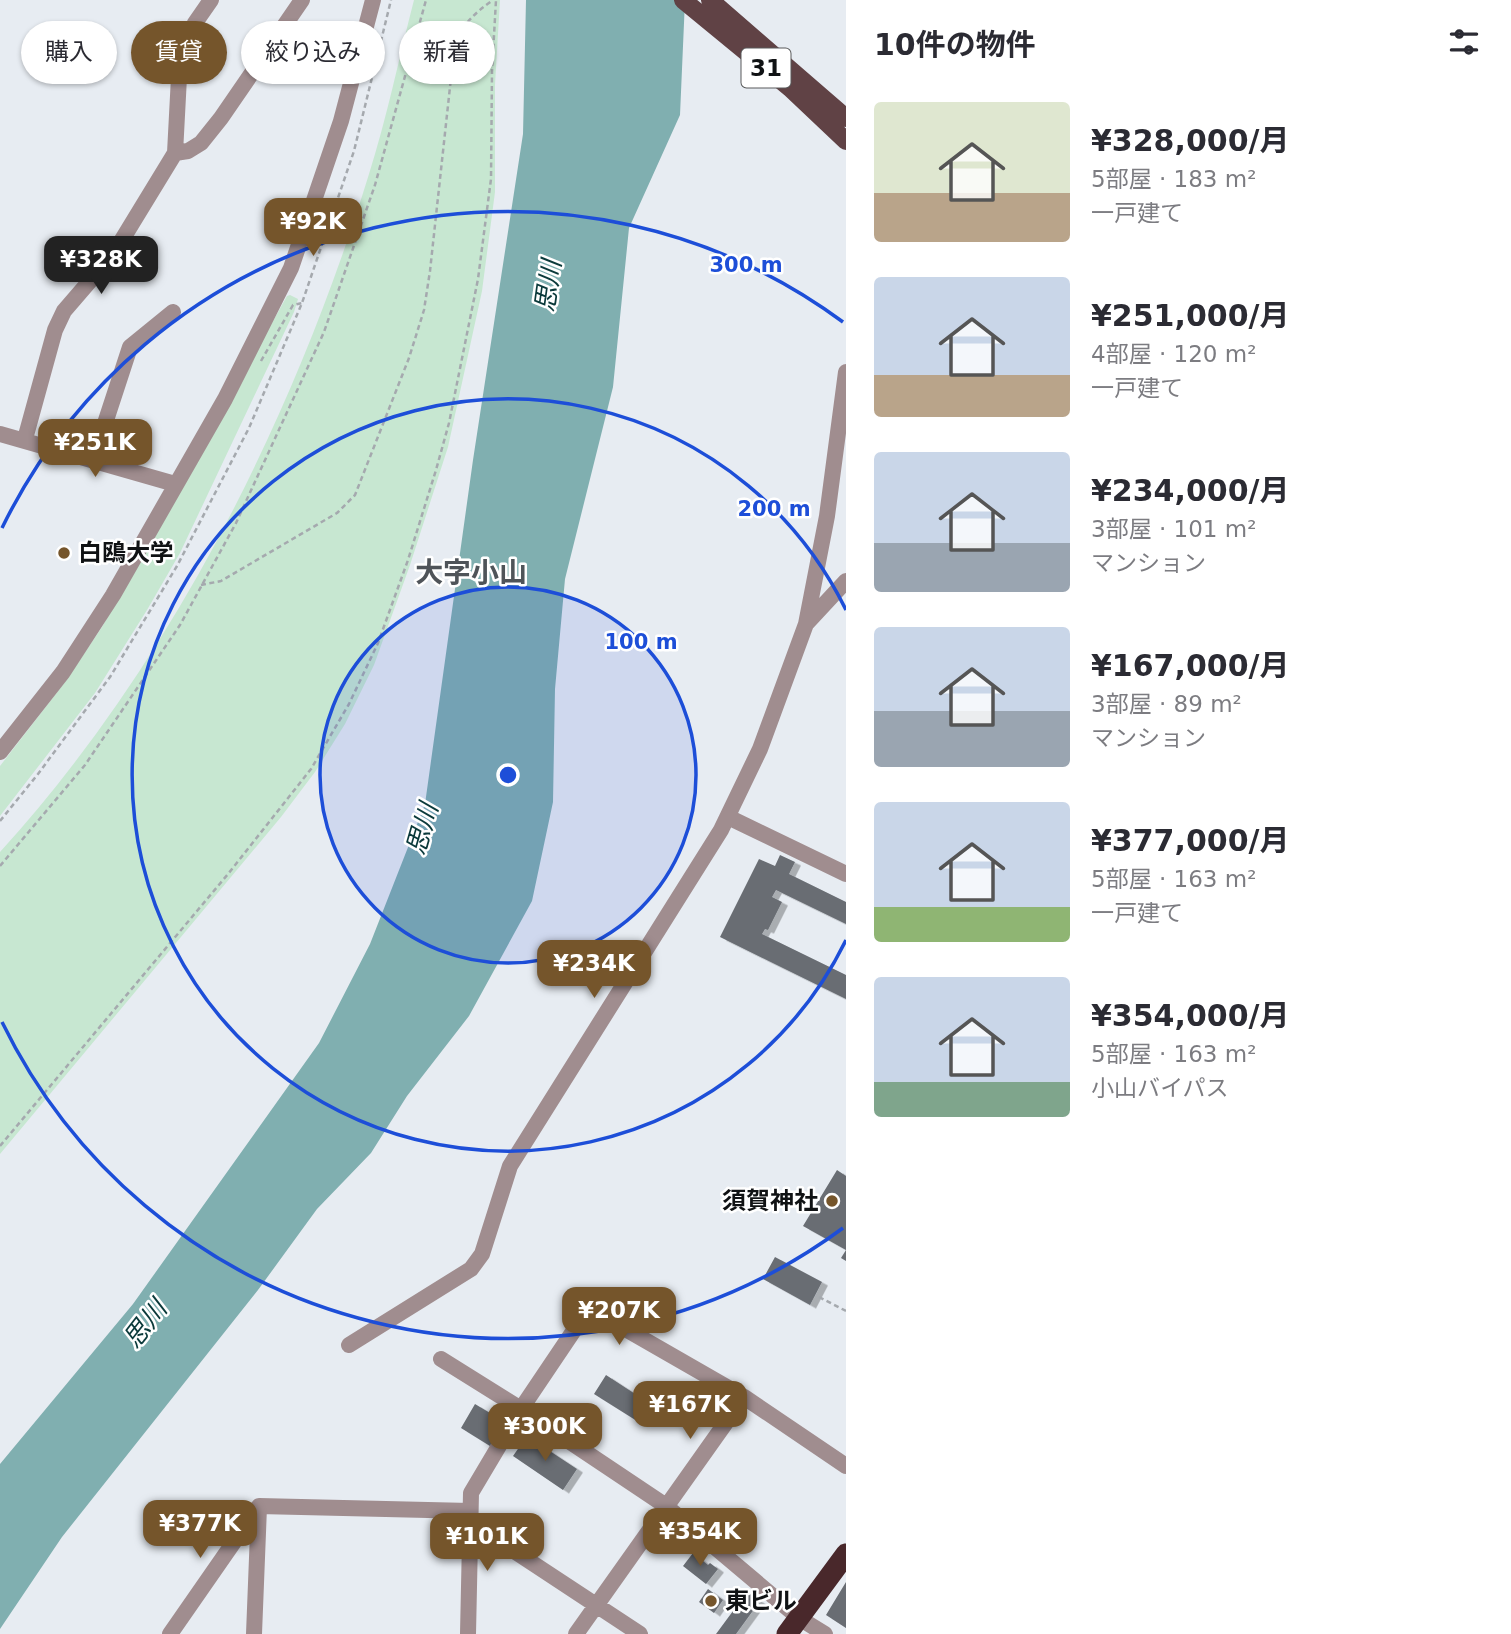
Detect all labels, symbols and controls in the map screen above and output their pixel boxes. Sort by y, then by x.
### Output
chip: 購入 [21,21,117,84]
chip: 賃貸 [131,21,227,84]
chip: 絞り込み [241,21,385,84]
chip: 新着 [399,21,495,84]
icon: filters [1445,23,1483,61]
text: 10件の物件 [874,27,1036,62]
road number: 31 [742,48,790,88]
text: ¥328,000/月 [1091,123,1289,158]
icon: home [930,130,1014,214]
text: 5部屋 · 183 m² [1091,166,1256,192]
pin: ¥92K [272,198,354,258]
text: 一戸建て [1091,200,1183,226]
text: ¥92K [280,208,346,234]
pin: ¥328K [52,236,150,296]
text: ¥328K [60,246,142,272]
text: 300 m [709,253,783,277]
water label: 思川 [530,255,567,314]
text: ¥251,000/月 [1091,298,1289,333]
icon: home [930,305,1014,389]
text: 4部屋 · 120 m² [1091,341,1256,367]
text: 一戸建て [1091,375,1183,401]
pin: ¥251K [46,420,144,479]
text: ¥251K [54,429,136,455]
text: ¥234,000/月 [1091,473,1289,508]
icon: home [930,480,1014,564]
text: 200 m [737,497,811,521]
text: 3部屋 · 101 m² [1091,516,1256,542]
place label: 白鴎大学 [78,539,174,567]
marker: 白鴎大学 [56,545,72,561]
text: マンション [1091,550,1206,576]
district label: 大字小山 [415,556,527,589]
text: 100 m [604,630,678,654]
text: ¥167,000/月 [1091,648,1289,683]
icon: home [930,655,1014,739]
text: 3部屋 · 89 m² [1091,691,1242,717]
text: マンション [1091,725,1206,751]
centre of rings [496,763,520,787]
water label: 思川 [400,797,444,858]
text: ¥377,000/月 [1091,823,1289,858]
icon: home [930,830,1014,914]
text: 5部屋 · 163 m² [1091,866,1256,892]
text: 一戸建て [1091,900,1183,926]
pin: ¥234K [545,940,643,1000]
text: ¥234K [553,950,635,976]
text: ¥354,000/月 [1091,998,1289,1033]
icon: home [930,1005,1014,1089]
text: 5部屋 · 163 m² [1091,1041,1256,1067]
text: 小山バイパス [1091,1075,1229,1101]
place label: 須賀神社 [722,1187,818,1215]
marker: 須賀神社 [824,1193,840,1209]
pin: ¥207K [570,1288,668,1347]
water label: 思川 [117,1292,175,1354]
text: ¥207K [578,1297,660,1323]
pin: ¥167K [641,1382,739,1441]
text: ¥167K [649,1391,731,1417]
pin: ¥300K [496,1404,594,1463]
text: ¥300K [504,1413,586,1439]
pin: ¥377K [151,1500,249,1560]
pin: ¥354K [651,1508,749,1568]
text: ¥377K [159,1510,241,1536]
pin: ¥101K [438,1514,536,1573]
text: ¥354K [659,1518,741,1544]
text: ¥101K [446,1523,528,1549]
place label: 東ビル [725,1587,797,1615]
marker: 東ビル [703,1593,719,1609]

